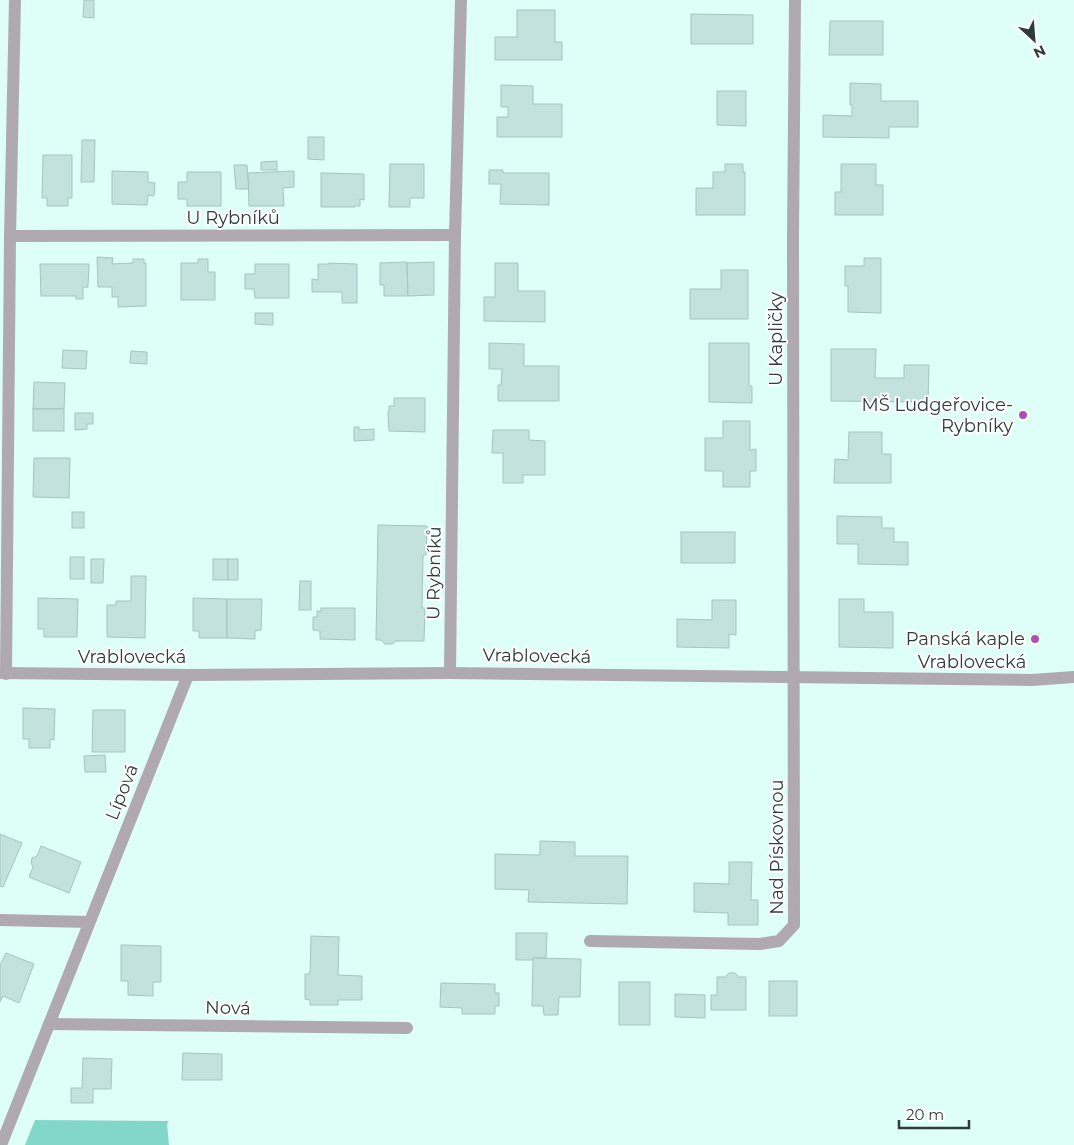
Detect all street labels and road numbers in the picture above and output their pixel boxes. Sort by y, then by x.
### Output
street label: U Rybníků [186,207,280,229]
street label: U Kapličky [765,292,787,386]
street label: U Rybníků [422,526,446,620]
street label: Vrablovecká [482,644,592,668]
street label: Vrablovecká [78,646,186,668]
street label: Vrablovecká [918,651,1026,673]
street label: Lípová [101,761,143,823]
street label: Nad Pískovnou [766,779,788,915]
street label: Nová [205,997,251,1019]

